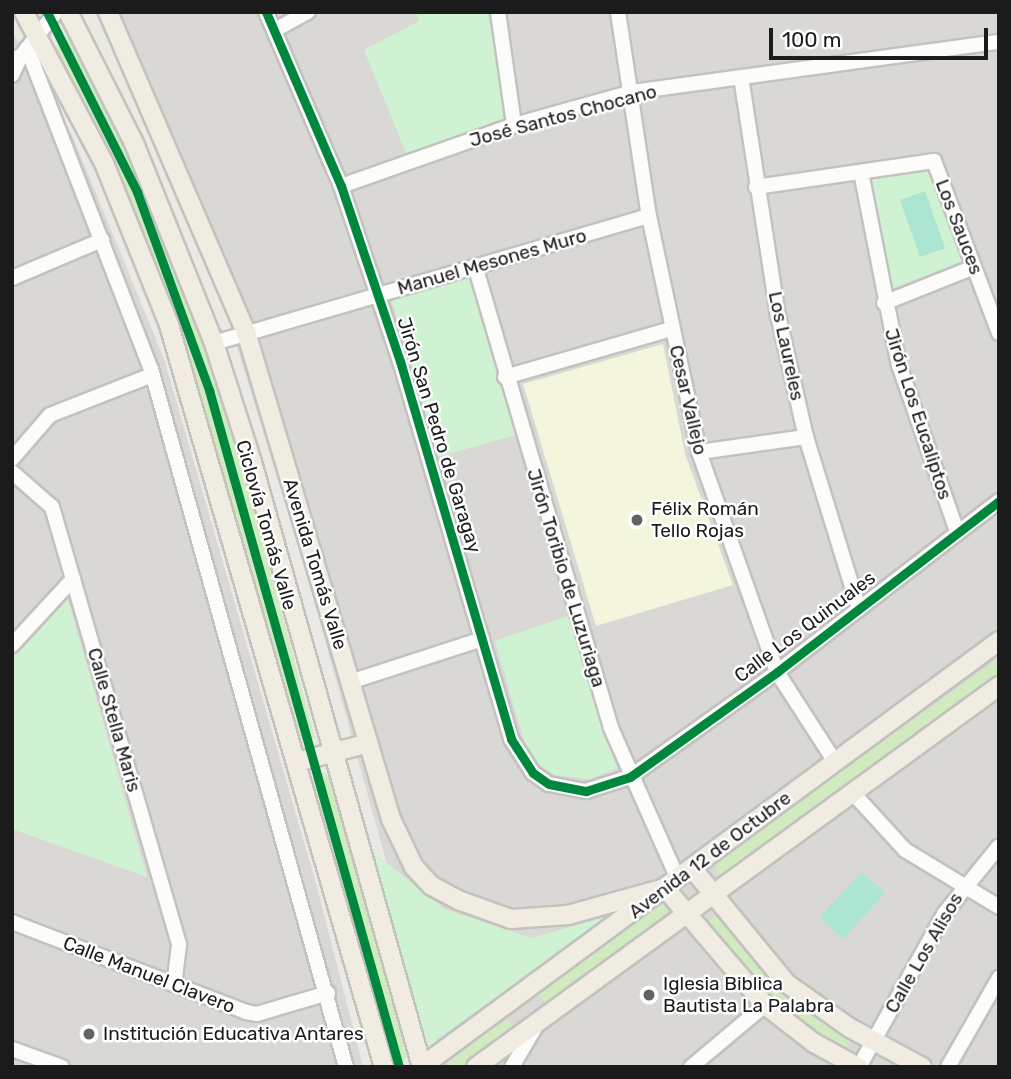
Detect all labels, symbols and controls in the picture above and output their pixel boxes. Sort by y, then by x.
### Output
scale bar [773,14,992,58]
text: 100 m [782,27,841,52]
street label: José Santos Chocano [467,80,659,152]
street label: Los Sauces [930,176,988,278]
street label: Manuel Mesones Muro [395,224,589,300]
street label: Los Laureles [763,289,809,403]
street label: Jirón San Pedro de Garagay [392,314,486,556]
street label: Jirón Los Eucaliptos [880,325,956,503]
street label: Cesar Vallejo [664,342,712,458]
street label: Ciclovía Tomás Valle [231,437,301,613]
street label: Jirón Toribio de Luzuriaga [522,466,610,690]
street label: Avenida Tomás Valle [278,475,352,653]
place label: Félix Román Tello Rojas [651,498,759,542]
marker: Félix Román Tello Rojas [629,512,645,528]
street label: Calle Los Quinuales [730,567,880,687]
street label: Calle Stella Maris [83,645,145,795]
street label: Avenida 12 de Octubre [624,787,796,923]
street label: Calle Los Alisos [880,889,968,1017]
street label: Calle Manuel Clavero [60,932,238,1018]
place label: Iglesia Biblica Bautista La Palabra [663,973,834,1017]
marker: Iglesia Biblica Bautista La Palabra [641,987,657,1003]
place label: Institución Educativa Antares [103,1023,364,1045]
marker: Institución Educativa Antares [81,1026,97,1042]

